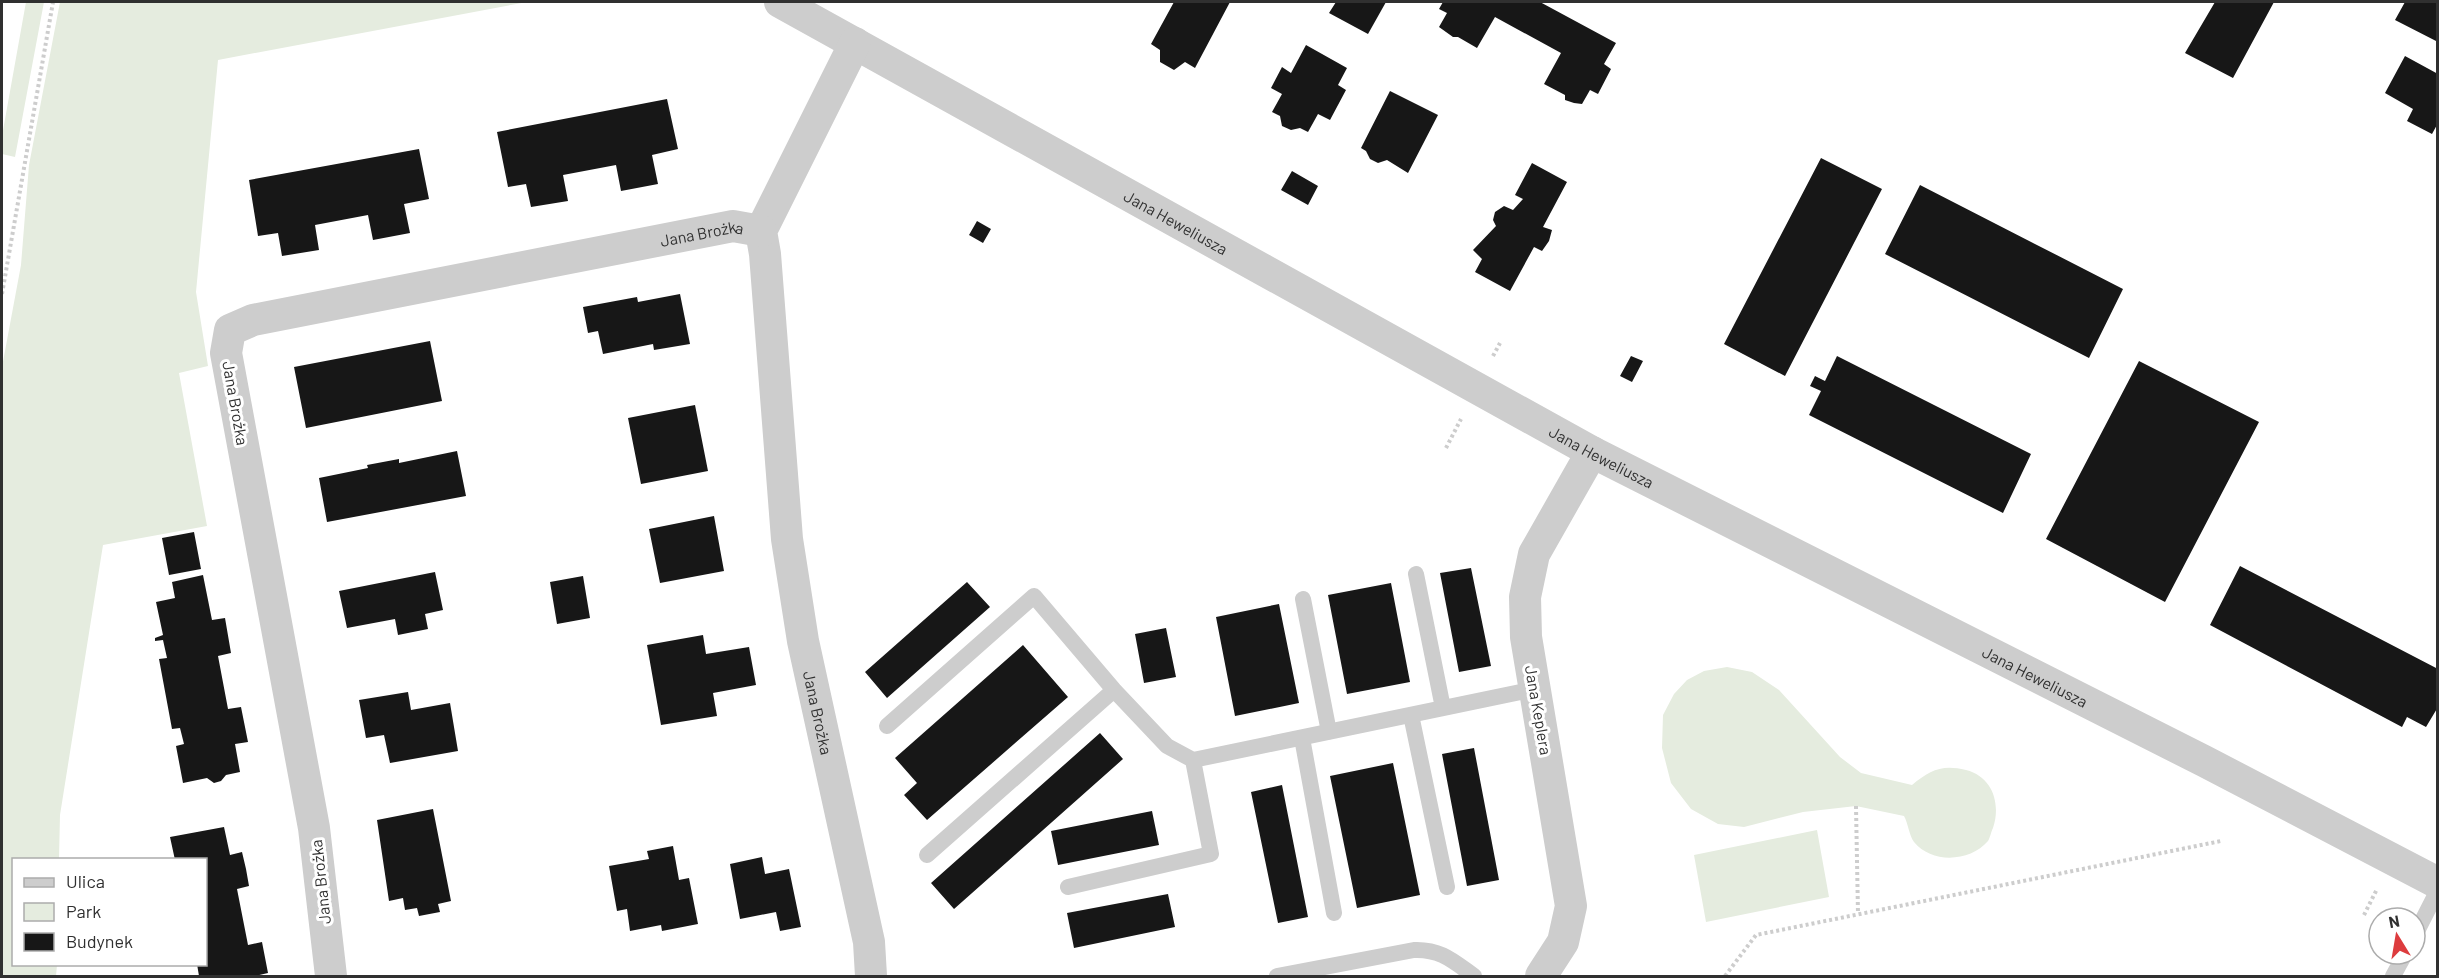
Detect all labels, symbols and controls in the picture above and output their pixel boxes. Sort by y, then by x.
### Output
street label: Jana Heweliusza [1121,185,1231,258]
street label: Jana Brożka [658,216,745,250]
street label: Jana Brożka [219,359,253,447]
street label: Jana Heweliusza [1546,421,1657,491]
street label: Jana Heweliusza [1980,641,2091,710]
street label: Jana Keplera [1522,664,1556,756]
street label: Jana Brożka [800,669,837,756]
street label: Jana Brożka [306,839,334,925]
legend [12,858,207,966]
text: Ulica [66,870,105,892]
text: Park [66,900,101,922]
north arrow [2367,906,2427,966]
text: N [2387,910,2401,931]
text: Budynek [66,930,133,952]

